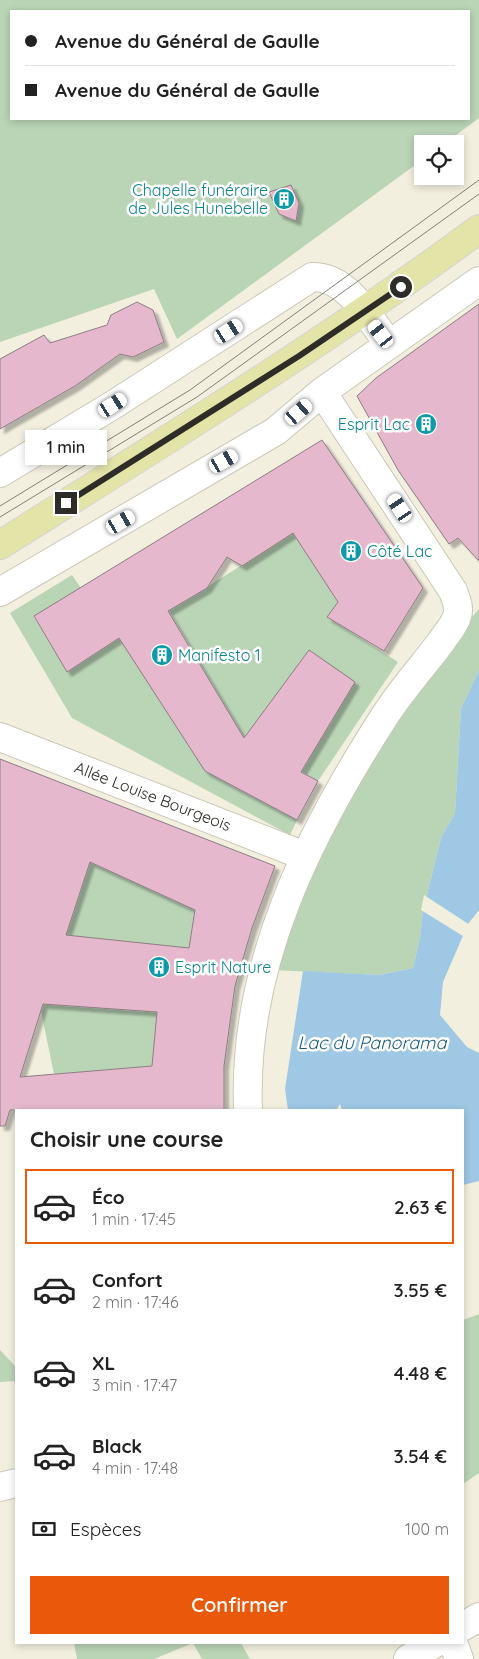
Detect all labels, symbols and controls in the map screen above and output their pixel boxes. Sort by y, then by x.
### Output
text: Avenue du Général de Gaulle [55,29,320,53]
text: Avenue du Général de Gaulle [55,78,320,102]
map controls [414,135,464,185]
button: locate [414,135,464,185]
place label: Chapelle funéraire de Jules Hunebelle [128,180,268,218]
building icon: Chapelle funéraire de Jules Hunebelle [272,187,296,211]
route start [390,276,412,298]
car [212,317,245,345]
car [365,318,396,350]
car [96,391,129,419]
car [282,396,315,428]
building icon: Esprit Lac [414,412,438,436]
place label: Esprit Lac [338,414,410,434]
callout: 1 min [25,430,107,466]
text: 1 min [47,437,85,457]
car [207,447,240,475]
car [385,491,414,525]
route end [55,492,77,514]
car [104,508,137,536]
building icon: Côté Lac [339,539,363,563]
place label: Côté Lac [367,541,432,561]
building icon: Manifesto 1 [150,643,174,667]
place label: Manifesto 1 [178,645,261,665]
street label: Allée Louise Bourgeois [72,757,234,835]
building icon: Esprit Nature [147,955,171,979]
place label: Esprit Nature [175,957,271,977]
water label: Lac du Panorama [298,1031,448,1054]
text: Choisir une course [30,1125,224,1153]
icon: car [32,1184,77,1229]
text: Éco [92,1185,125,1209]
text: 2.63 € [394,1195,447,1219]
text: 1 min · 17:45 [92,1209,176,1229]
icon: car [32,1267,77,1312]
text: Confort [92,1268,163,1292]
text: 3.55 € [394,1278,447,1302]
text: 2 min · 17:46 [92,1292,179,1312]
icon: car [32,1350,77,1395]
text: XL [92,1351,115,1375]
text: 4.48 € [394,1361,447,1385]
text: 3 min · 17:47 [92,1375,177,1395]
icon: car [32,1433,77,1478]
text: Black [92,1434,142,1458]
text: 3.54 € [394,1444,447,1468]
text: 4 min · 17:48 [92,1458,178,1478]
icon: cash [30,1515,58,1543]
text: Espèces [70,1517,141,1541]
text: 100 m [405,1519,449,1539]
button: Confirmer [30,1576,449,1634]

